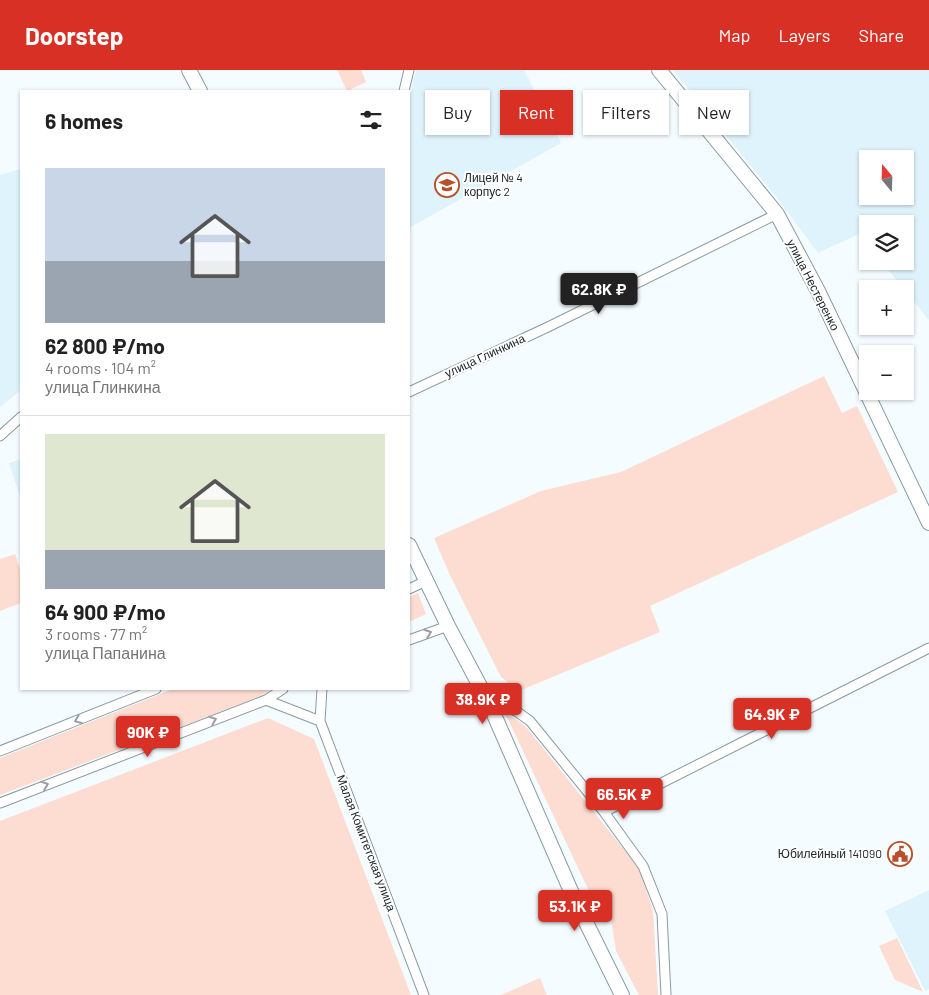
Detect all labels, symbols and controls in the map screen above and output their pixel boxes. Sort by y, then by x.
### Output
text: Doorstep [25,21,123,50]
text: Map [718,24,750,46]
text: Layers [778,24,831,46]
text: Share [859,24,904,46]
chip: Buy [425,90,490,135]
chip: Rent [500,90,573,135]
chip: Filters [583,90,669,135]
chip: New [679,90,749,135]
icon: filters [357,106,385,134]
text: 6 homes [45,108,123,133]
north arrow [859,150,914,205]
map controls [859,150,914,400]
place label: Лицей № 4 корпус 2 [464,170,523,199]
school or university icon: Лицей № 4 корпус 2 [434,172,460,198]
icon: home [170,201,260,291]
button: layers [859,215,914,270]
street label: улица Нестеренко [784,236,843,333]
pin: 62.8K ₽ [553,272,645,315]
text: 62.8K ₽ [572,279,626,298]
button: + [859,280,914,335]
street label: улица Глинкина [442,330,528,381]
text: 62 800 ₽/mo [45,333,165,358]
button: − [859,345,914,400]
text: 4 rooms · 104 m² [45,358,156,377]
text: улица Глинкина [45,377,161,396]
icon: home [170,466,260,556]
text: 64 900 ₽/mo [45,599,166,624]
text: 3 rooms · 77 m² [45,624,147,643]
one-way arrow [424,629,432,639]
text: улица Папанина [45,643,166,662]
pin: 38.9K ₽ [437,682,529,725]
text: 38.9K ₽ [456,689,510,708]
pin: 64.9K ₽ [726,698,818,740]
text: 64.9K ₽ [744,704,800,723]
one-way arrow [74,714,83,724]
pin: 90K ₽ [113,716,183,758]
one-way arrow [209,716,217,726]
text: 90K ₽ [127,722,169,741]
street label: Малая Комитетская улица [333,772,400,914]
pin: 66.5K ₽ [578,778,670,820]
one-way arrow [41,781,49,791]
text: 66.5K ₽ [597,784,651,803]
public building icon: Юбилейный 141090 [887,841,913,867]
place label: Юбилейный 141090 [778,846,882,860]
pin: 53.1K ₽ [529,890,621,932]
text: 53.1K ₽ [549,896,601,915]

